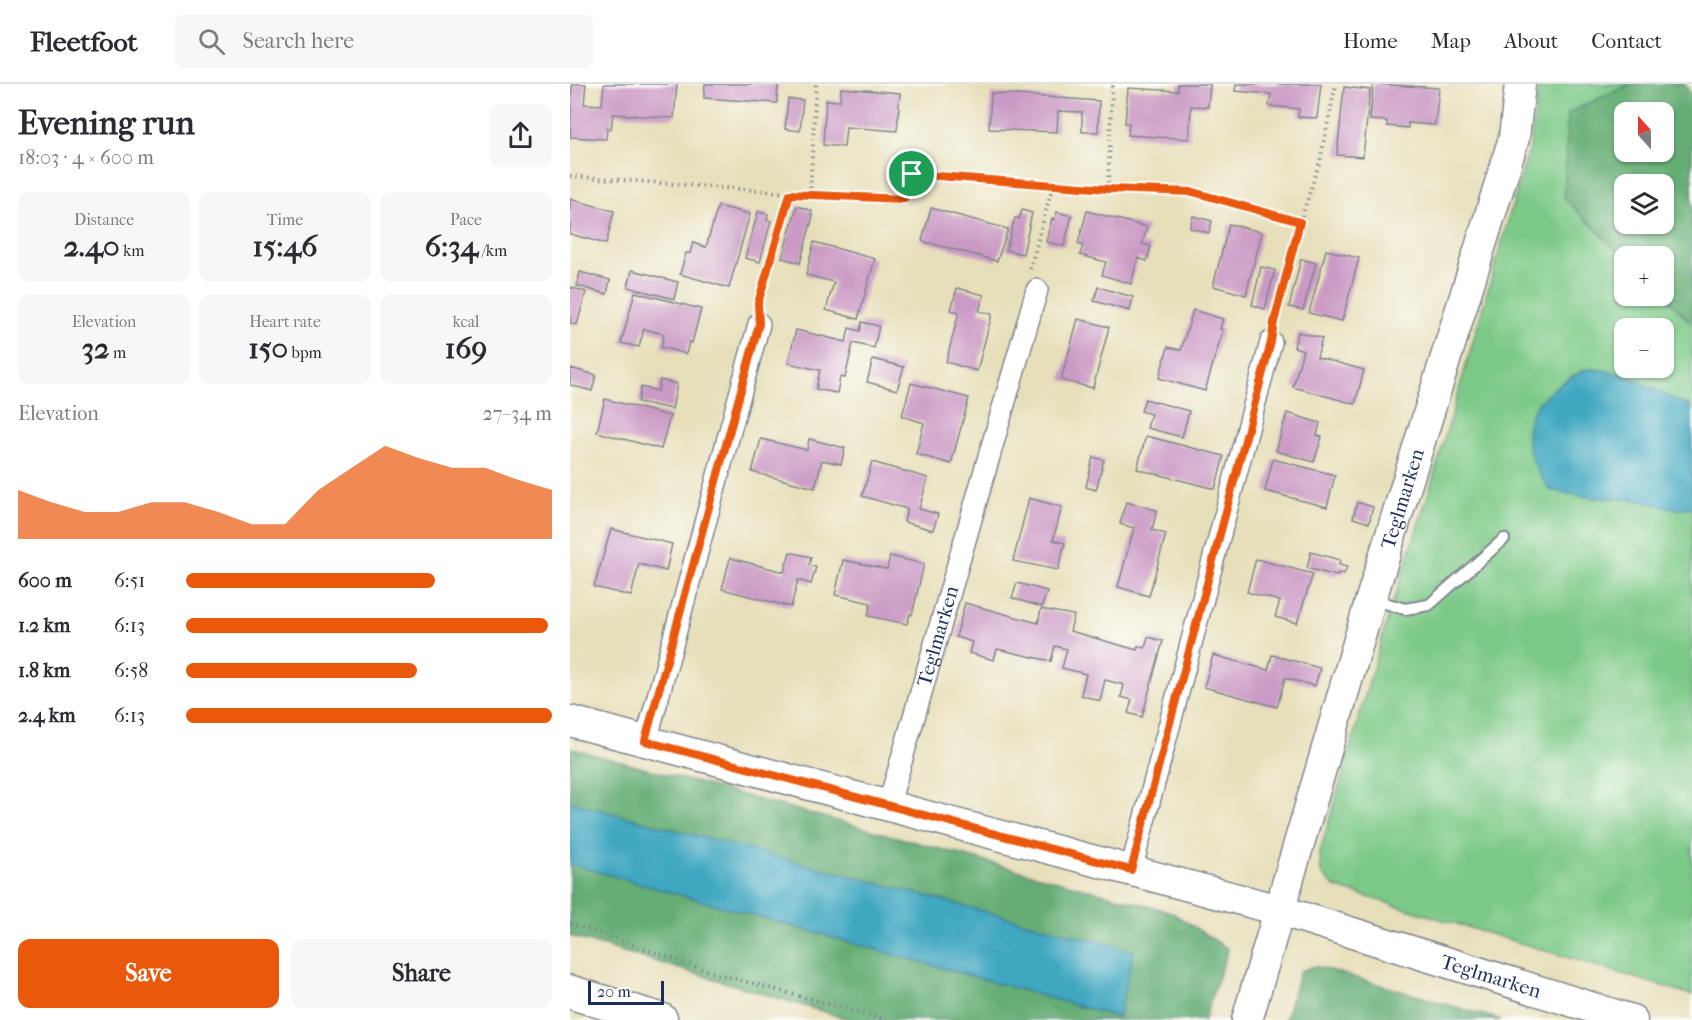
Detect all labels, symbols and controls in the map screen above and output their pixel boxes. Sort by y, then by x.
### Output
search box [174,14,594,68]
text: Fleetfoot [30,25,138,58]
icon: search [195,25,228,58]
text: Search here [243,28,354,54]
text: Home [1343,29,1398,53]
text: Map [1431,29,1471,53]
text: About [1504,29,1558,53]
text: Contact [1591,29,1662,53]
north arrow [1614,102,1674,162]
map controls [1614,102,1674,378]
text: Evening run [18,104,195,143]
button: share [489,104,552,167]
text: 18:03 · 4 × 600 m [18,146,154,169]
pin [886,148,937,199]
icon: arrive [895,157,928,190]
button: layers [1614,174,1674,234]
text: Distance [74,210,134,229]
text: Time [267,210,303,229]
text: Pace [450,210,482,229]
text: 2.40 [63,229,120,264]
text: 15:46 [253,229,317,264]
text: 6:34 [425,229,478,264]
text: km [120,241,145,260]
text: /km [478,241,507,260]
button: + [1614,246,1674,306]
text: Elevation [72,312,136,331]
text: Heart rate [249,312,321,331]
text: kcal [453,312,479,331]
button: − [1614,318,1674,378]
text: 32 [82,331,110,366]
text: 150 [248,331,288,366]
text: 169 [445,331,487,366]
text: m [110,343,126,362]
text: bpm [288,343,322,362]
text: Elevation [18,402,99,425]
text: 27–34 m [482,402,552,425]
street label: Teglmarken [1376,445,1429,552]
text: 600 m [18,569,72,592]
text: 6:51 [114,569,145,592]
street label: Teglmarken [912,583,963,689]
text: 1.2 km [18,614,71,637]
text: 6:13 [114,614,145,637]
text: 1.8 km [18,659,70,682]
text: 6:58 [114,659,148,682]
text: 2.4 km [18,704,76,727]
text: 6:13 [114,704,145,727]
button: Save [18,939,279,1008]
button: Share [291,939,552,1008]
street label: Teglmarken [1438,950,1544,1003]
scale bar [588,978,664,1006]
text: 20 m [597,982,631,1001]

